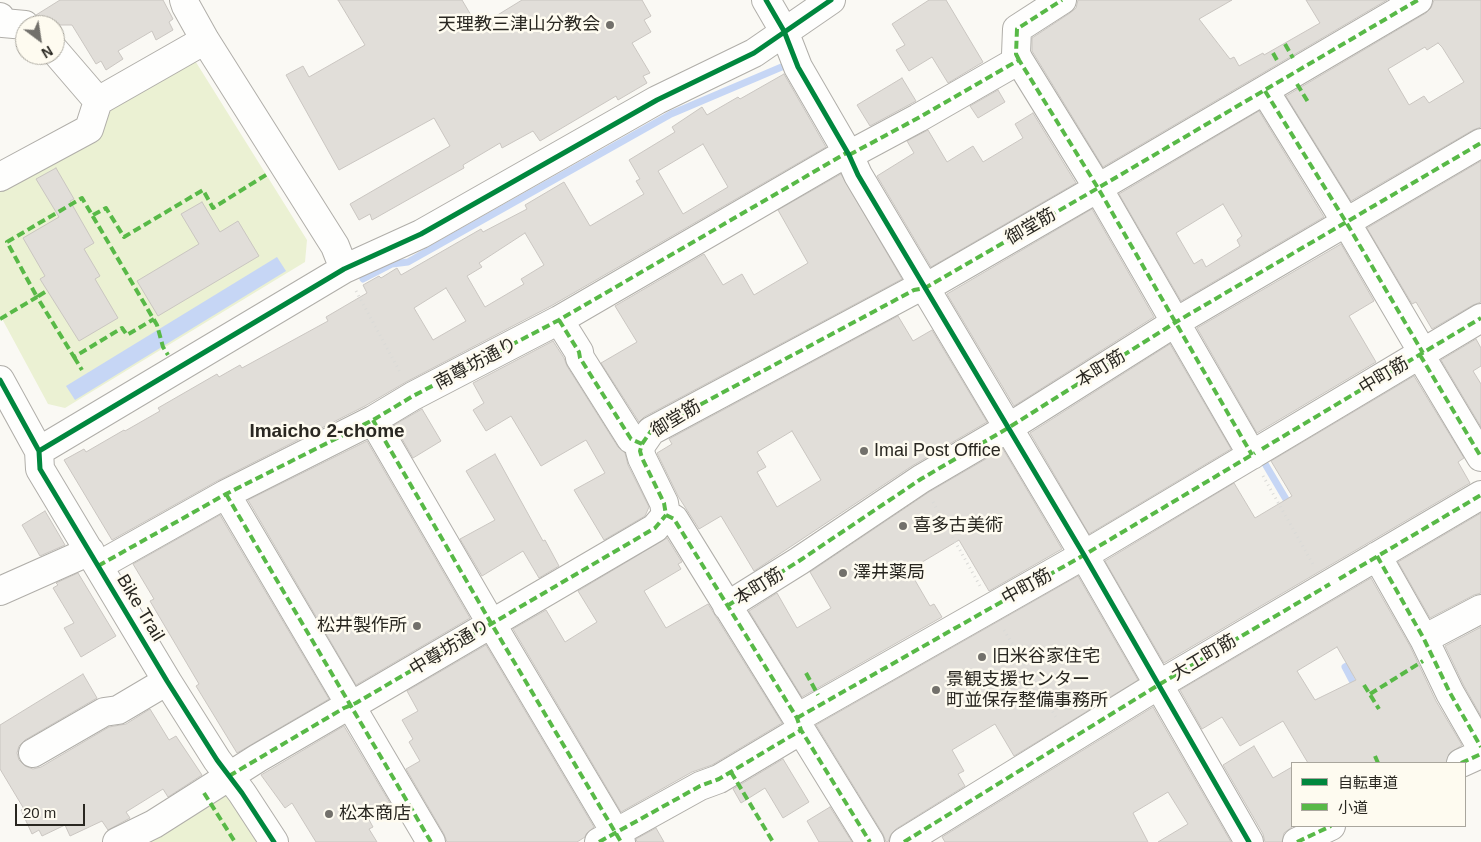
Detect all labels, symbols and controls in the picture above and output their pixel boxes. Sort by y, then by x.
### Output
place label: 天理教三津山分教会 [438,14,600,36]
north arrow [15,15,65,65]
marker: 天理教三津山分教会 [604,19,616,31]
text: N [39,43,56,61]
street label: 御堂筋 [1002,204,1060,250]
street label: 南尊坊通り [431,333,521,395]
street label: 本町筋 [1072,346,1130,392]
street label: 中町筋 [1355,353,1413,399]
street label: 御堂筋 [647,396,705,442]
district label: Imaicho 2-chome [249,421,405,443]
place label: Imai Post Office [874,440,1001,462]
marker: Imai Post Office [858,445,870,457]
place label: 喜多古美術 [913,515,1003,537]
marker: 喜多古美術 [897,520,909,532]
place label: 澤井薬局 [853,562,925,584]
street label: 本町筋 [730,564,788,610]
street label: 中町筋 [998,564,1056,610]
marker: 澤井薬局 [837,567,849,579]
street label: Bike Trail [112,571,168,645]
place label: 松井製作所 [317,615,407,637]
street label: 中尊坊通り [406,616,494,680]
marker: 松井製作所 [411,620,423,632]
street label: 大工町筋 [1168,630,1240,686]
place label: 旧米谷家住宅 [992,646,1100,668]
marker: 旧米谷家住宅 [976,651,988,663]
place label: 景観支援センター 町並保存整備事務所 [946,669,1108,712]
marker: 景観支援センター 町並保存整備事務所 [930,684,942,696]
legend [1291,762,1466,827]
text: 自転車道 [1338,774,1398,791]
scale bar [18,794,88,826]
text: 小道 [1338,799,1368,816]
place label: 松本商店 [339,803,411,825]
text: 20 m [23,804,56,821]
marker: 松本商店 [323,808,335,820]

